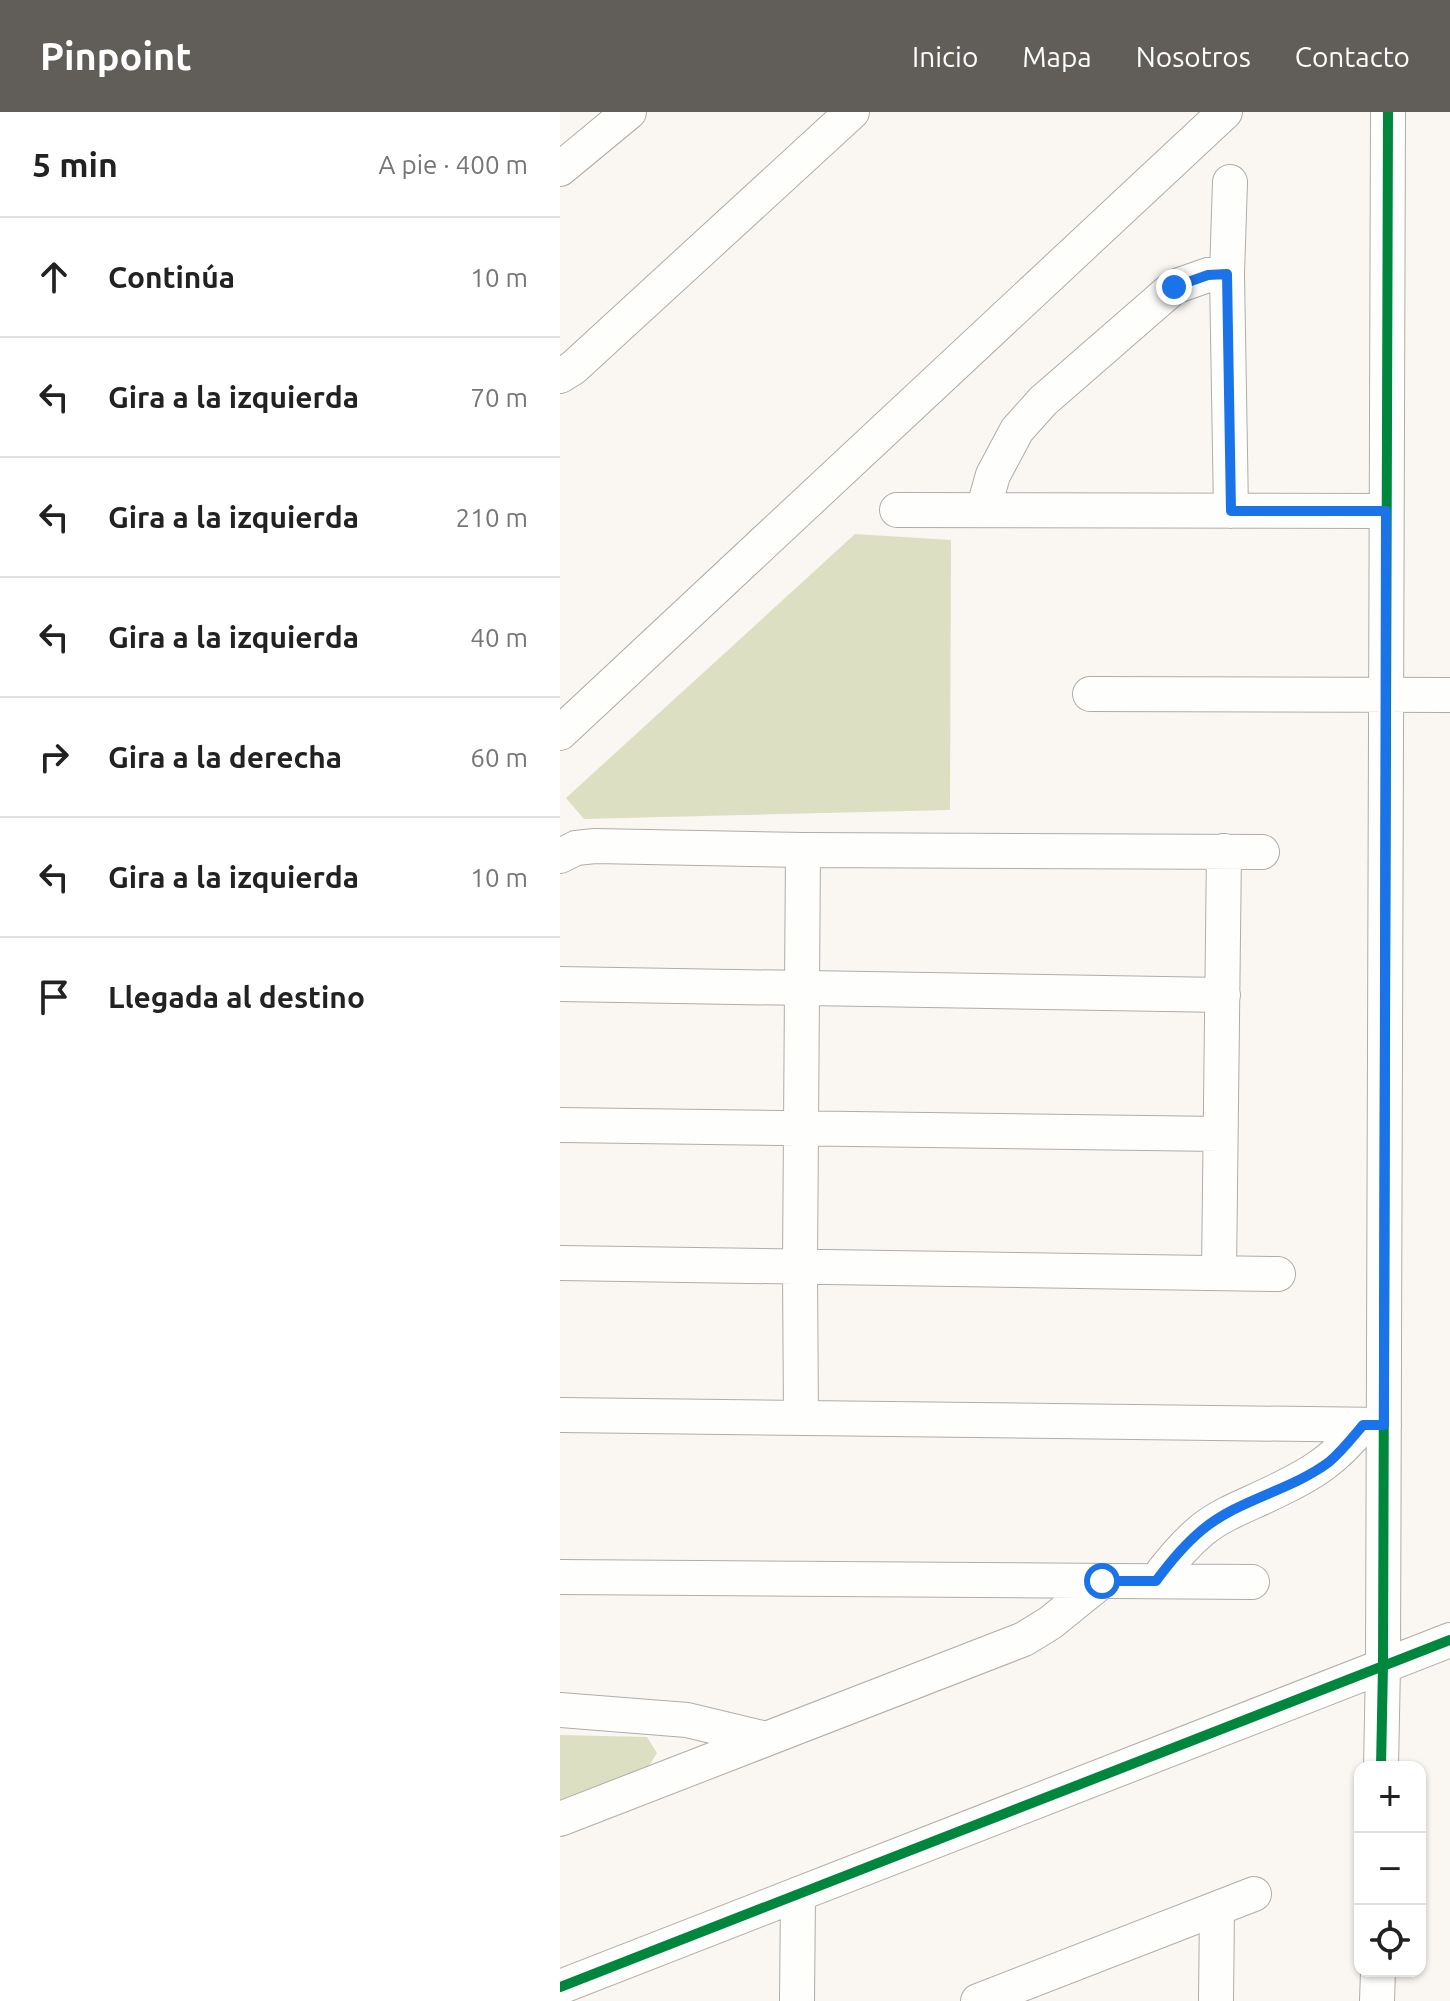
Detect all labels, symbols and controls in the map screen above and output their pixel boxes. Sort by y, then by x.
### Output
text: Pinpoint [40,35,192,77]
text: Inicio [912,41,978,72]
text: Mapa [1022,41,1092,72]
text: Nosotros [1136,41,1251,72]
text: Contacto [1295,41,1410,72]
text: 5 min [32,145,118,183]
text: A pie · 400 m [379,150,528,179]
icon: ahead [32,255,76,299]
text: Continúa [108,260,235,294]
text: 10 m [470,263,528,292]
route end [1156,269,1192,305]
icon: left [32,375,76,419]
text: Gira a la izquierda [108,380,359,414]
text: 70 m [470,383,528,412]
icon: left [32,495,76,539]
text: Gira a la izquierda [108,500,359,534]
text: 210 m [456,503,528,532]
icon: left [32,615,76,659]
text: Gira a la izquierda [108,620,359,654]
text: 40 m [470,623,528,652]
icon: right [32,735,76,779]
text: Gira a la derecha [108,740,342,774]
text: 60 m [470,743,528,772]
icon: left [32,855,76,899]
text: Gira a la izquierda [108,860,359,894]
text: 10 m [470,863,528,892]
icon: arrive [32,975,76,1019]
text: Llegada al destino [108,980,365,1014]
route start [1084,1563,1120,1599]
map controls [1354,1761,1426,1977]
button: + [1354,1761,1426,1833]
button: − [1354,1833,1426,1905]
button: locate [1354,1905,1426,1977]

